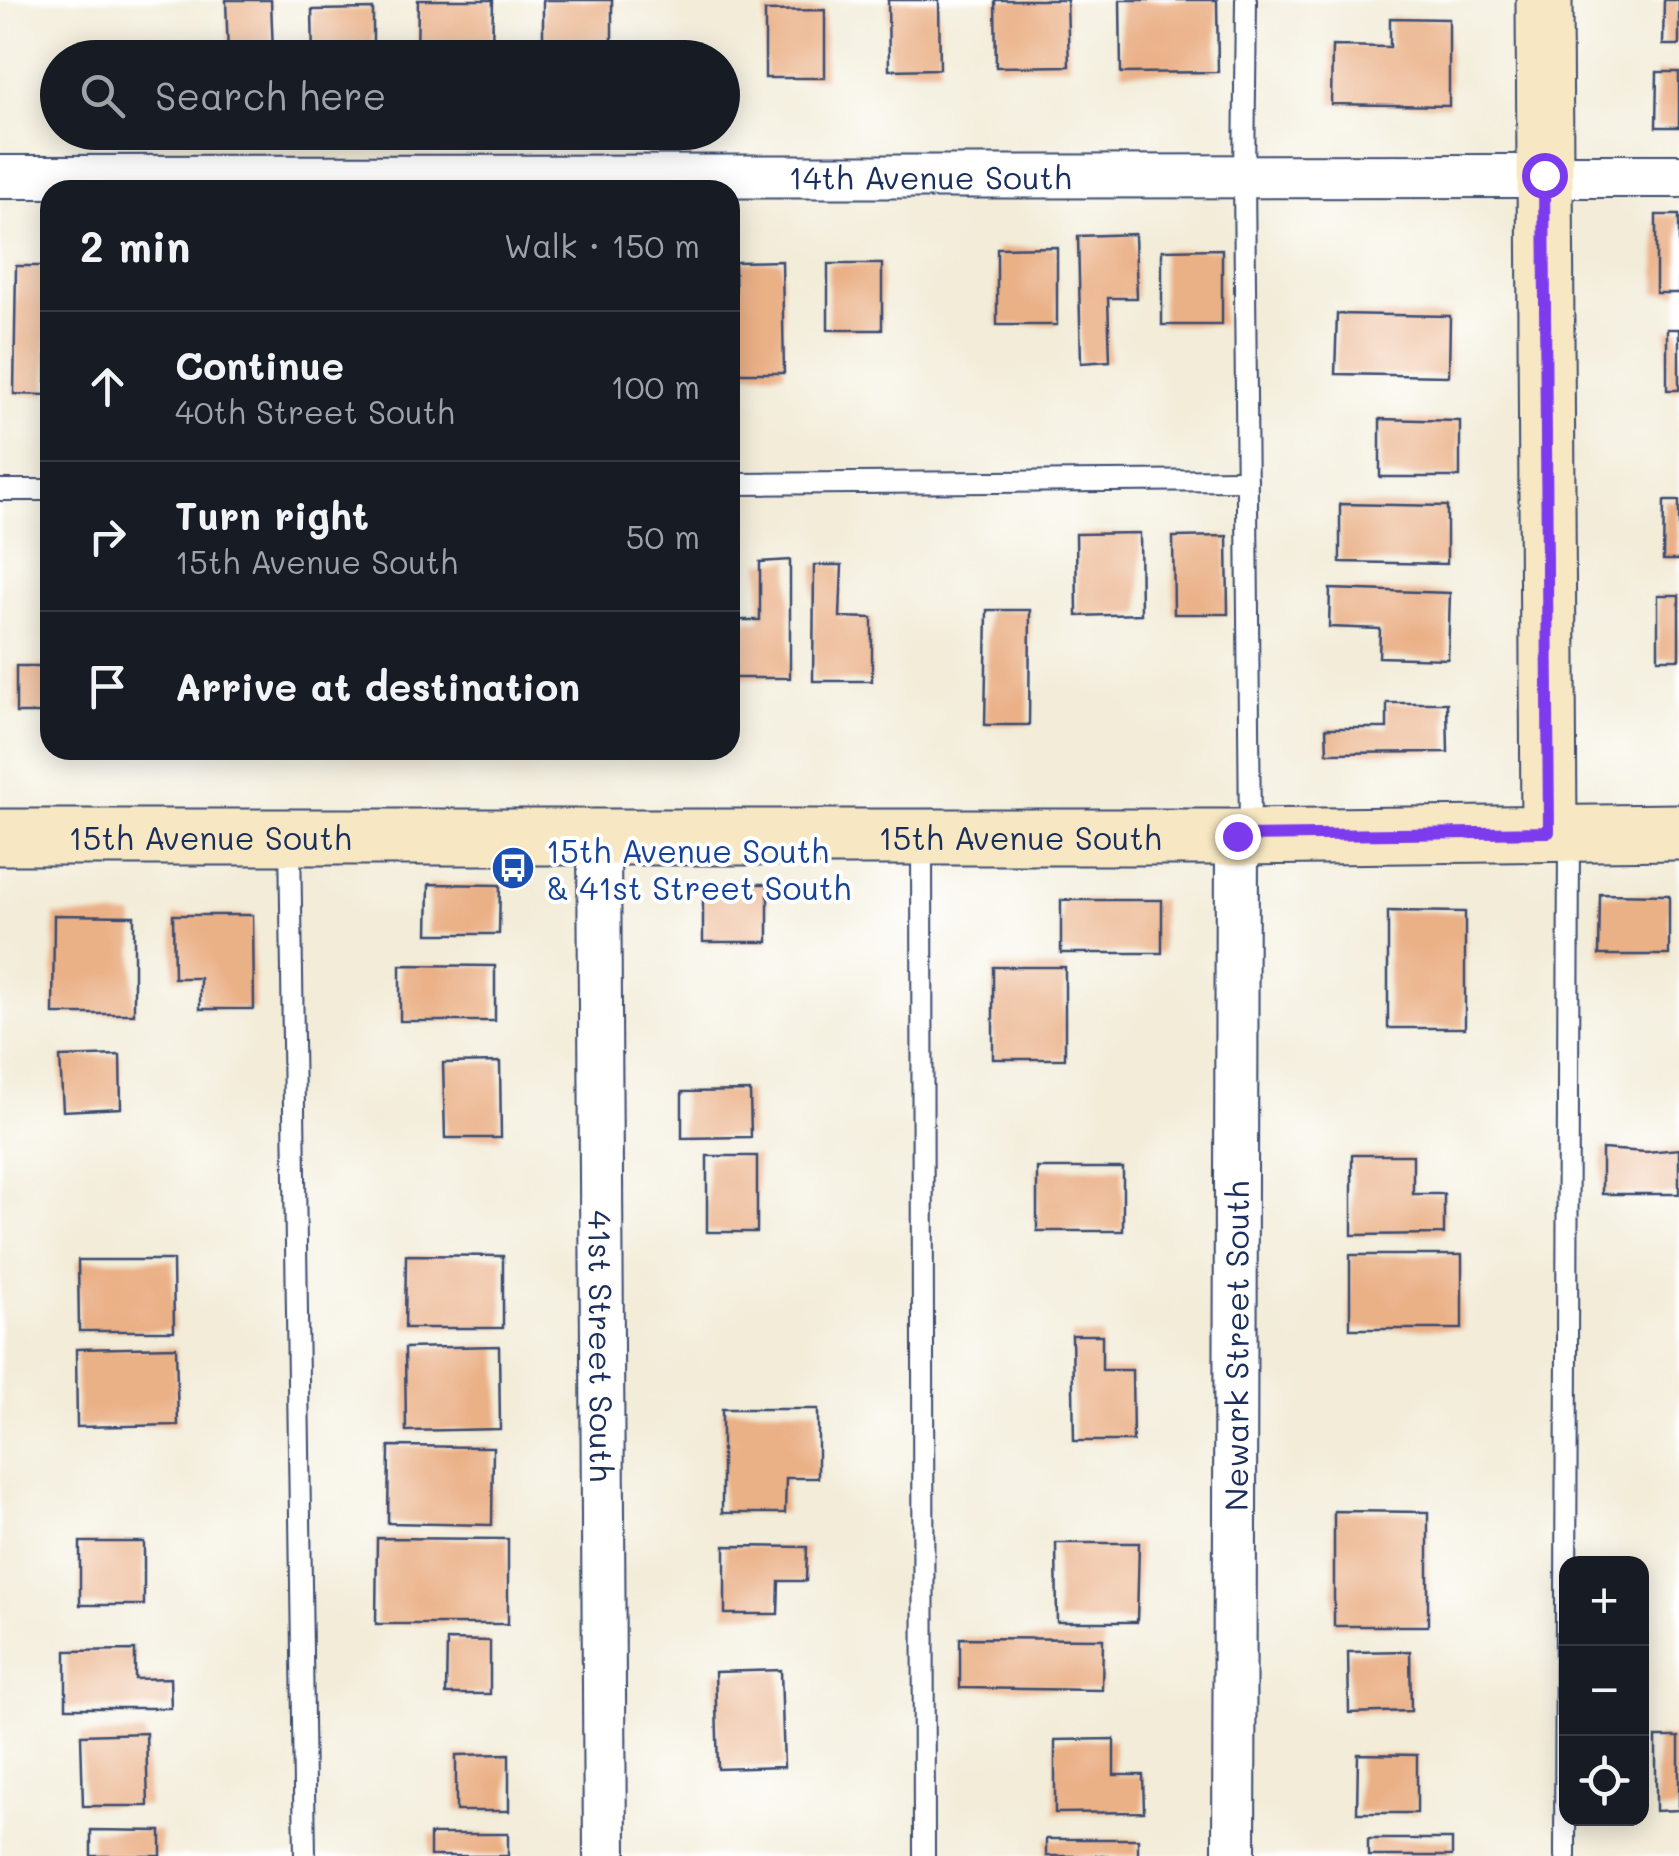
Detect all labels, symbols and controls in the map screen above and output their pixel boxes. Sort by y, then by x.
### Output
search box [40,40,740,150]
icon: search [75,68,130,123]
text: Search here [155,70,386,120]
route start [1522,153,1568,199]
street label: 14th Avenue South [788,155,1072,198]
text: 2 min [80,218,190,273]
text: Walk · 150 m [504,224,700,266]
text: Continue [175,340,344,390]
icon: ahead [80,359,135,414]
text: 100 m [610,365,700,407]
text: 40th Street South [175,390,455,432]
text: Turn right [175,490,369,540]
icon: right [80,509,135,564]
text: 50 m [626,515,700,557]
text: 15th Avenue South [175,540,458,582]
icon: arrive [80,659,135,714]
text: Arrive at destination [175,661,580,711]
route end [1215,814,1261,860]
street label: 15th Avenue South [68,816,352,858]
street label: 15th Avenue South [878,816,1162,858]
place label: 15th Avenue South & 41st Street South [546,829,851,908]
bus stop icon: 15th Avenue South & 41st Street South [490,845,536,891]
street label: Newark Street South [1214,1181,1257,1511]
street label: 41st Street South [580,1210,624,1482]
map controls [1559,1556,1649,1826]
button: + [1559,1556,1649,1646]
button: − [1559,1646,1649,1736]
button: locate [1559,1736,1649,1826]

